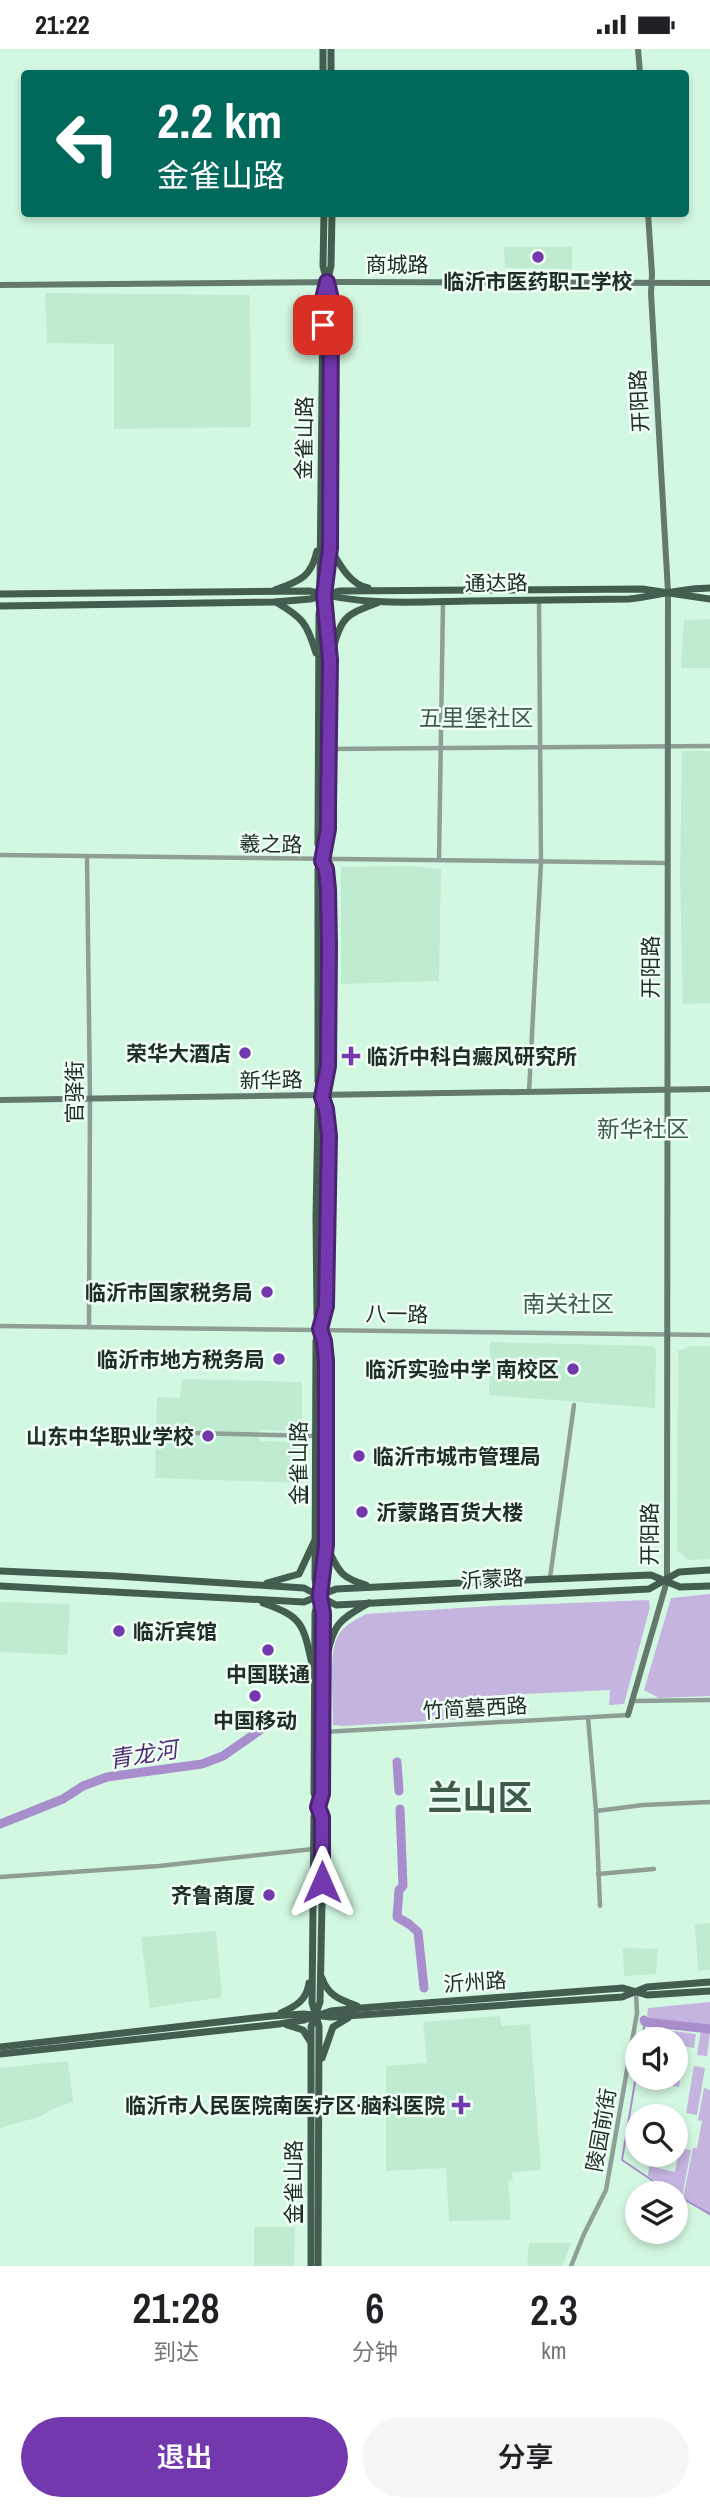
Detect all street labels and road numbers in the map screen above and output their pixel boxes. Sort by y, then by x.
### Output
street label: 商城路 [366,250,429,279]
street label: 开阳路 [623,369,655,433]
street label: 金雀山路 [289,396,319,480]
street label: 通达路 [464,568,528,598]
street label: 羲之路 [239,829,303,859]
street label: 开阳路 [636,936,665,999]
street label: 官驿街 [60,1061,89,1124]
street label: 新华路 [239,1065,303,1095]
street label: 八一路 [365,1299,429,1329]
street label: 金雀山路 [284,1421,313,1505]
street label: 开阳路 [635,1503,664,1566]
street label: 沂蒙路 [460,1563,524,1595]
street label: 竹简墓西路 [422,1691,528,1725]
street label: 沂州路 [443,1965,507,1999]
street label: 陵园前街 [579,2086,623,2174]
street label: 金雀山路 [279,2140,308,2224]

